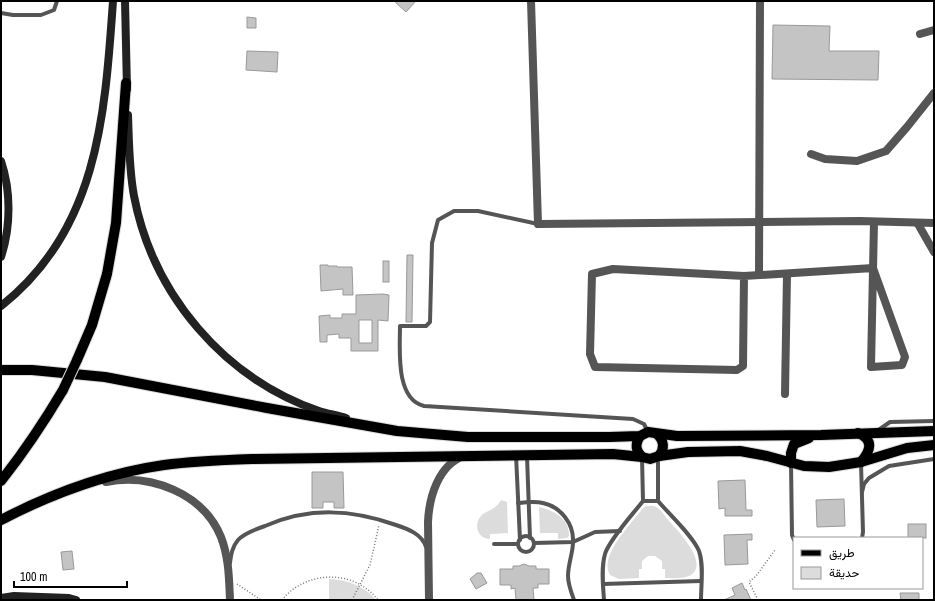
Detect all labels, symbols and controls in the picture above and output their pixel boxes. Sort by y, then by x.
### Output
legend [793,537,923,589]
text: طريق [829,545,855,561]
scale bar [14,563,127,589]
text: حديقة [829,565,859,581]
text: 100 m [20,569,47,585]

